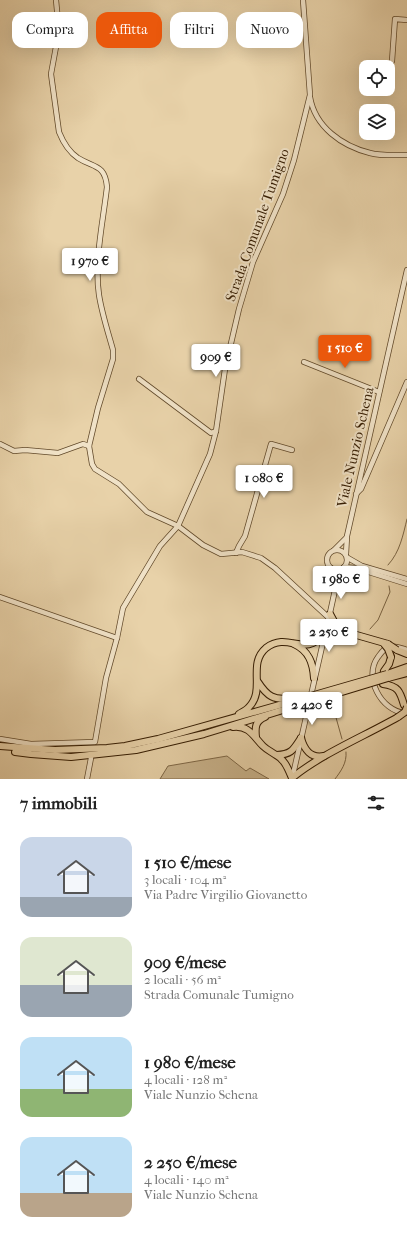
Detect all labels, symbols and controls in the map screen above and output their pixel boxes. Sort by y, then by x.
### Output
chip: Compra [12,12,88,48]
chip: Affitta [96,12,162,48]
chip: Filtri [170,12,228,48]
chip: Nuovo [236,12,303,48]
map controls [359,60,395,140]
button: locate [359,60,395,96]
button: layers [359,104,395,140]
street label: Strada Comunale Tumigno [222,146,293,304]
pin: 1 970 € [53,248,127,282]
text: 1 970 € [71,253,109,268]
pin: 1 510 € [308,335,382,369]
text: 1 510 € [327,340,363,355]
pin: 909 € [188,344,244,378]
text: 909 € [200,349,232,364]
street label: Viale Nunzio Schena [333,385,378,510]
pin: 1 080 € [227,465,301,499]
text: 1 080 € [245,470,283,485]
pin: 1 980 € [304,566,378,600]
text: 1 980 € [322,571,360,586]
pin: 2 250 € [292,619,366,653]
text: 2 250 € [309,624,349,639]
pin: 2 420 € [275,692,349,726]
text: 2 420 € [291,697,333,712]
icon: filters [365,792,387,814]
text: 7 immobili [20,793,97,813]
text: 1 510 €/mese [144,852,231,872]
icon: home [52,853,100,901]
text: 3 locali · 104 m² [144,872,226,887]
text: Via Padre Virgilio Giovanetto [144,887,307,902]
text: 909 €/mese [144,952,226,972]
icon: home [52,953,100,1001]
text: 2 locali · 56 m² [144,972,221,987]
text: Strada Comunale Tumigno [144,987,294,1002]
text: 1 980 €/mese [144,1052,236,1072]
icon: home [52,1053,100,1101]
text: 4 locali · 128 m² [144,1072,227,1087]
text: Viale Nunzio Schena [144,1087,258,1102]
text: 2 250 €/mese [144,1152,237,1172]
icon: home [52,1153,100,1201]
text: 4 locali · 140 m² [144,1172,229,1187]
text: Viale Nunzio Schena [144,1187,258,1202]

